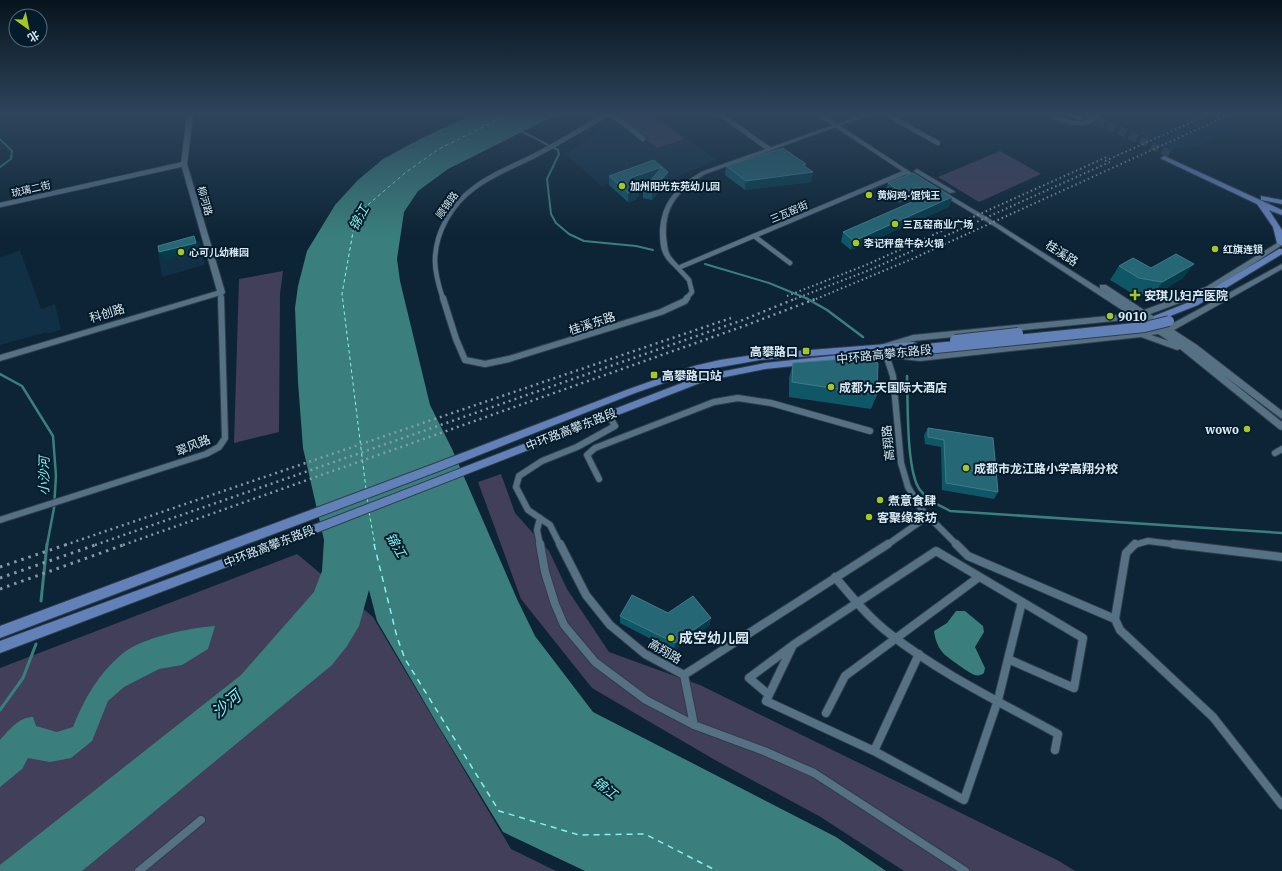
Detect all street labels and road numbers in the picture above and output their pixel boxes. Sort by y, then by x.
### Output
street label: 琉璃二街 [10,178,52,200]
street label: 柳河路 [195,185,215,217]
street label: 顺锦路 [433,189,461,221]
street label: 三瓦窑街 [768,198,810,226]
street label: 桂溪路 [1043,237,1081,269]
street label: 科创路 [88,301,126,325]
street label: 桂溪东路 [567,308,617,338]
street label: 中环路高攀东路段 [835,342,933,366]
street label: 中环路高攀东路段 [523,405,619,453]
street label: 高翔路 [879,424,897,462]
street label: 翠风路 [173,431,213,459]
street label: 中环路高攀东路段 [221,522,317,570]
street label: 高翔路 [646,636,684,666]

